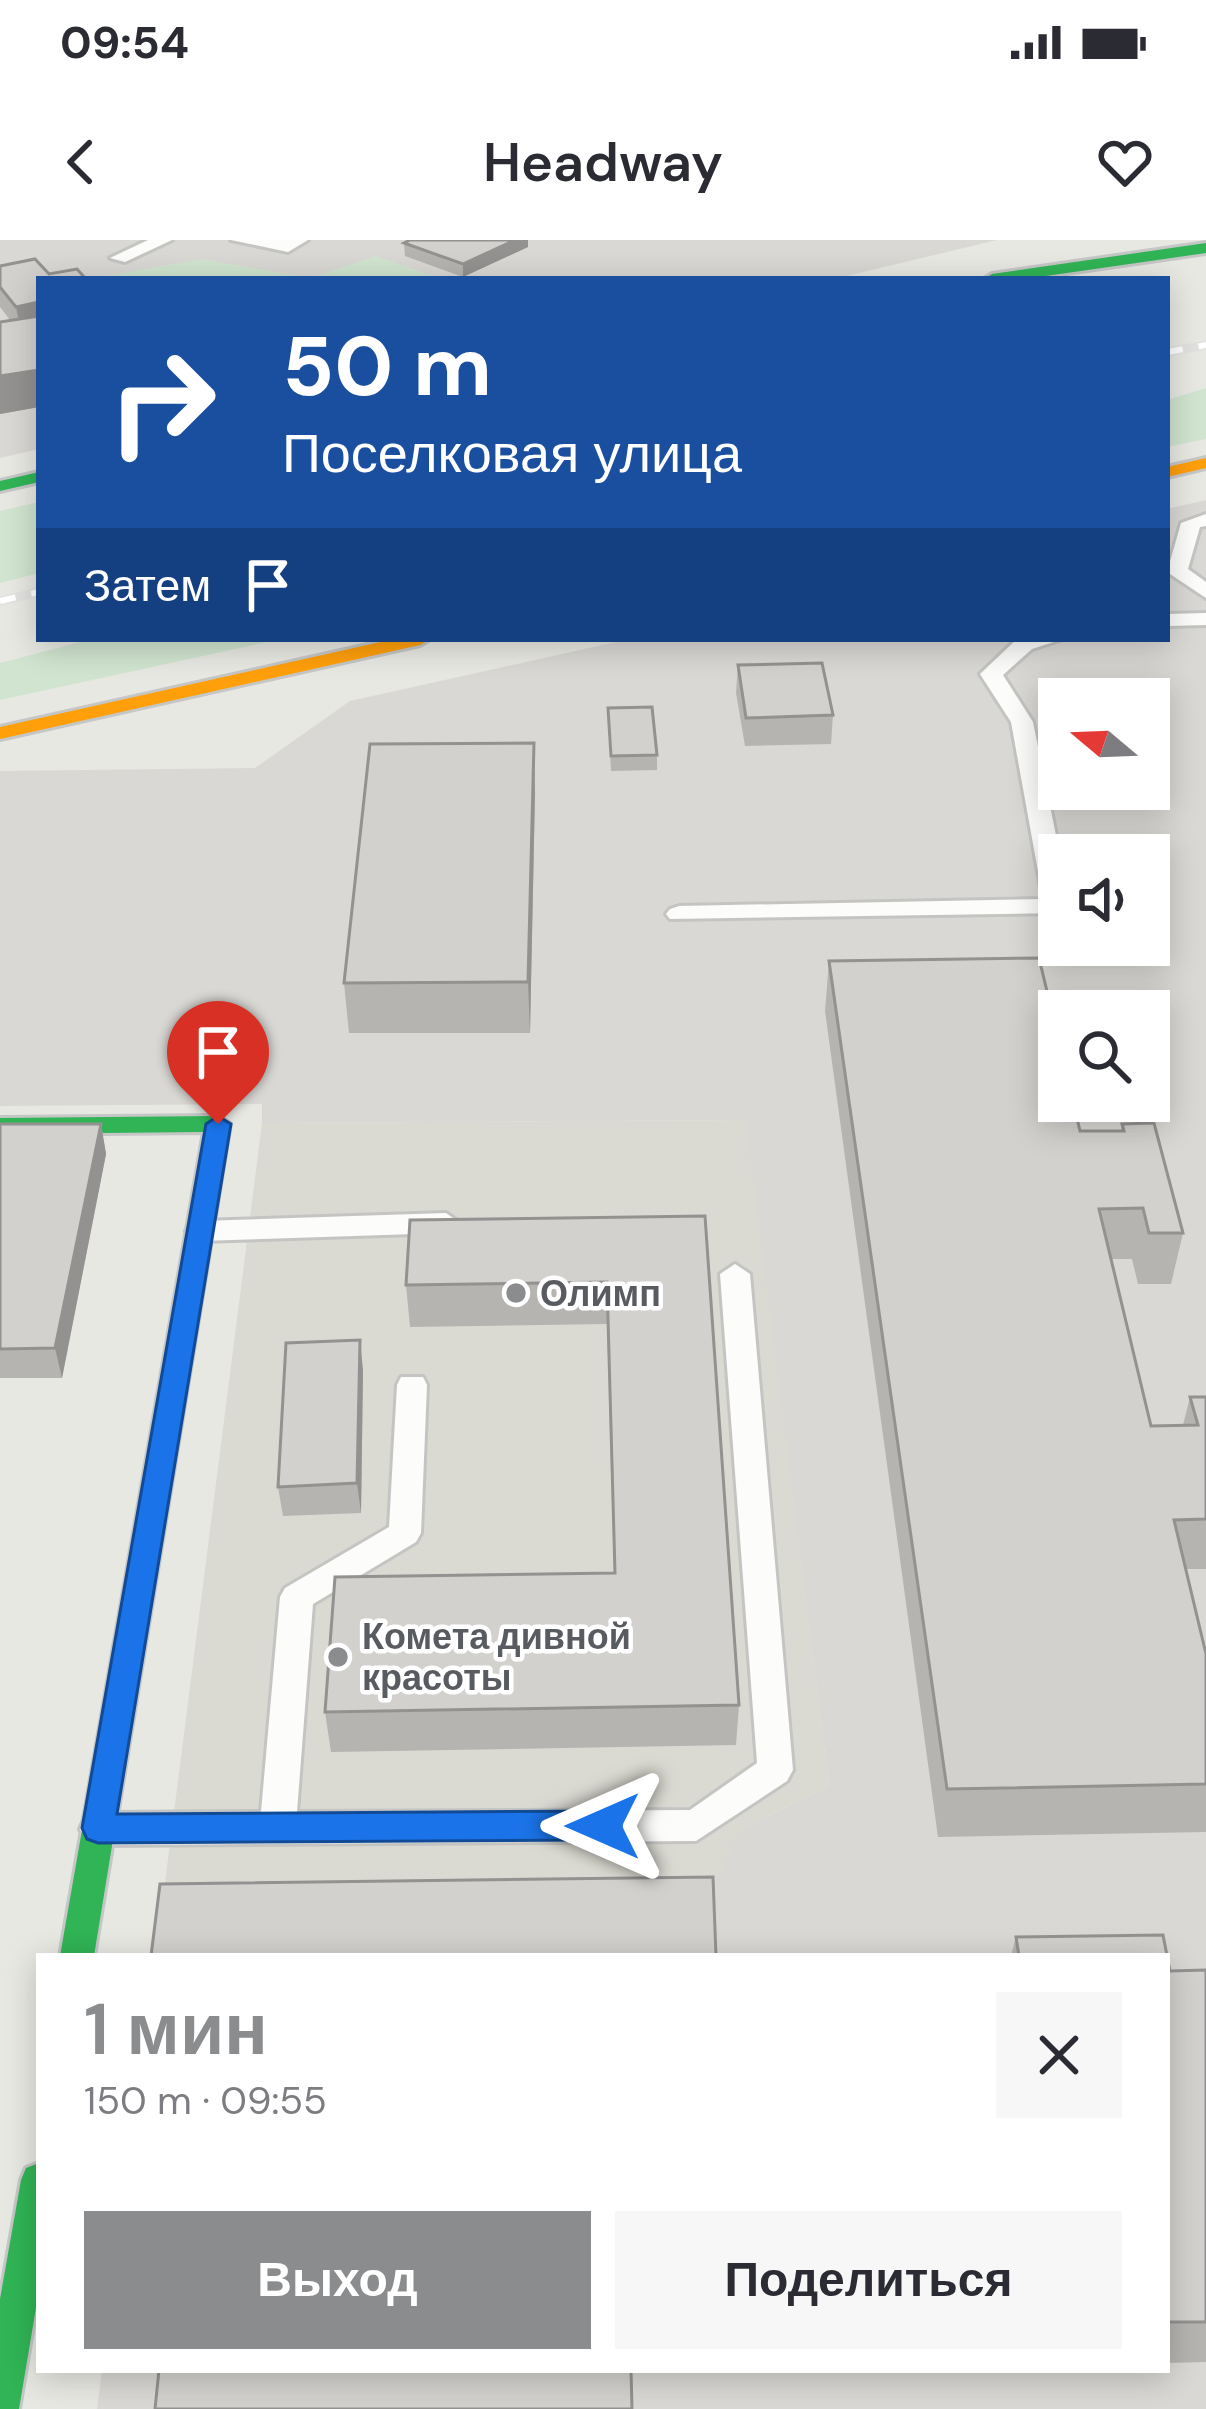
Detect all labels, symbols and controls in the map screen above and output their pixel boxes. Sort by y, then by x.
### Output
text: 09:54 [60,13,189,72]
text: Headway [483,127,723,198]
icon: back [48,129,114,195]
icon: heart [1092,129,1158,195]
text: 50 m [282,312,492,421]
icon: right [84,324,240,480]
text: Поселковая улица [282,418,742,489]
icon: arrive [235,552,301,618]
text: Затем [84,556,211,615]
north arrow [1038,678,1170,810]
map controls [1038,678,1170,1122]
button: sound [1038,834,1170,966]
button: search [1038,990,1170,1122]
pin [167,1001,269,1124]
icon: arrive [185,1019,251,1085]
place label: Олимп [540,1270,661,1317]
marker: Олимп [503,1280,529,1306]
place label: Комета дивной красоты [362,1613,631,1701]
marker: Комета дивной красоты [325,1644,351,1670]
position arrow [540,1763,666,1889]
text: 1 мин [84,1983,268,2076]
button: close [996,1992,1122,2118]
text: 150 m · 09:55 [84,2075,327,2126]
button: Выход [84,2211,591,2349]
button: Поделиться [615,2211,1122,2349]

